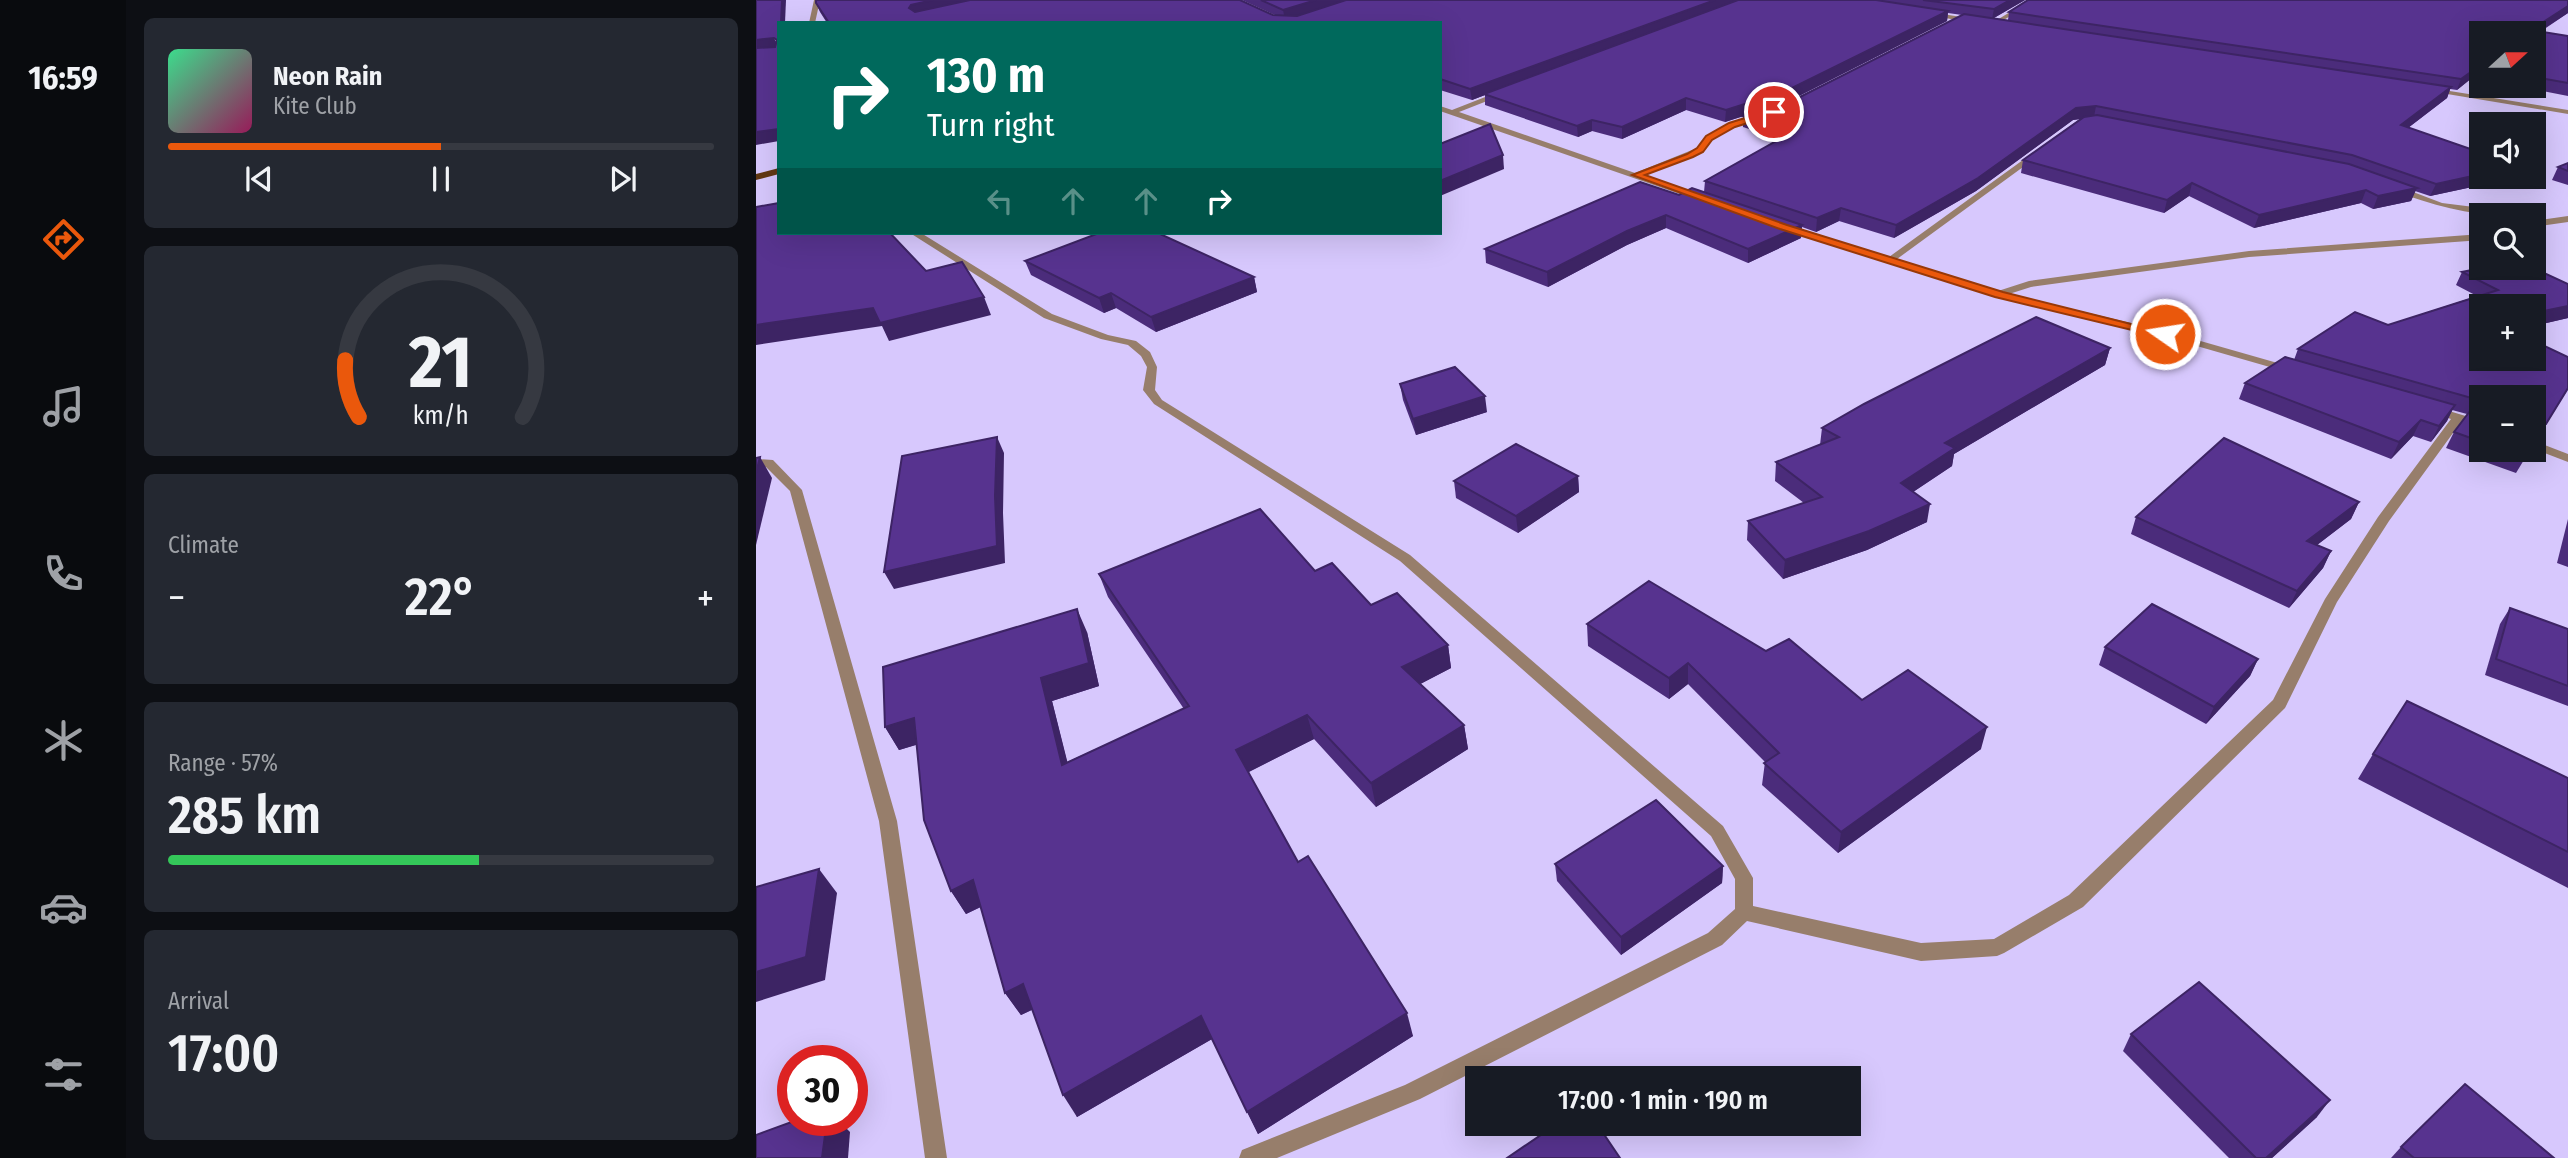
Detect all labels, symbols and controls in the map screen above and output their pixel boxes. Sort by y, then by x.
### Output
north arrow [2469,21,2546,98]
map controls [2469,21,2546,462]
text: 130 m [927,46,1045,105]
icon: right [812,49,903,140]
text: 16:59 [28,59,98,97]
text: Neon Rain [273,61,382,92]
pin [1744,82,1804,142]
text: Kite Club [273,92,357,120]
icon: arrive [1755,93,1793,131]
text: Turn right [927,106,1054,144]
button: sound [2469,112,2546,189]
icon: previous [240,160,278,198]
icon: pause [422,160,460,198]
icon: next [604,160,642,198]
icon: left [981,182,1019,220]
icon: ahead [1054,182,1092,220]
icon: ahead [1127,182,1165,220]
icon: right [1200,182,1238,220]
button: search [2469,203,2546,280]
icon: directions [39,215,88,264]
button: + [2469,294,2546,371]
position arrow [2128,297,2202,371]
text: 21 [408,319,473,406]
icon: music [39,382,88,431]
button: − [2469,385,2546,462]
text: km/h [413,401,469,431]
text: Climate [168,531,239,559]
icon: phone [39,549,88,598]
text: 22° [405,566,477,629]
text: − [168,575,185,621]
text: + [697,575,714,621]
icon: climate [39,716,88,765]
text: Range · 57% [168,749,278,777]
text: 285 km [168,784,321,847]
icon: car [39,883,88,932]
text: Arrival [168,987,229,1015]
text: 17:00 [168,1022,279,1085]
speed limit sign: 30 [777,1045,868,1136]
icon: filters [39,1050,88,1099]
text: 17:00 · 1 min · 190 m [1558,1085,1768,1116]

